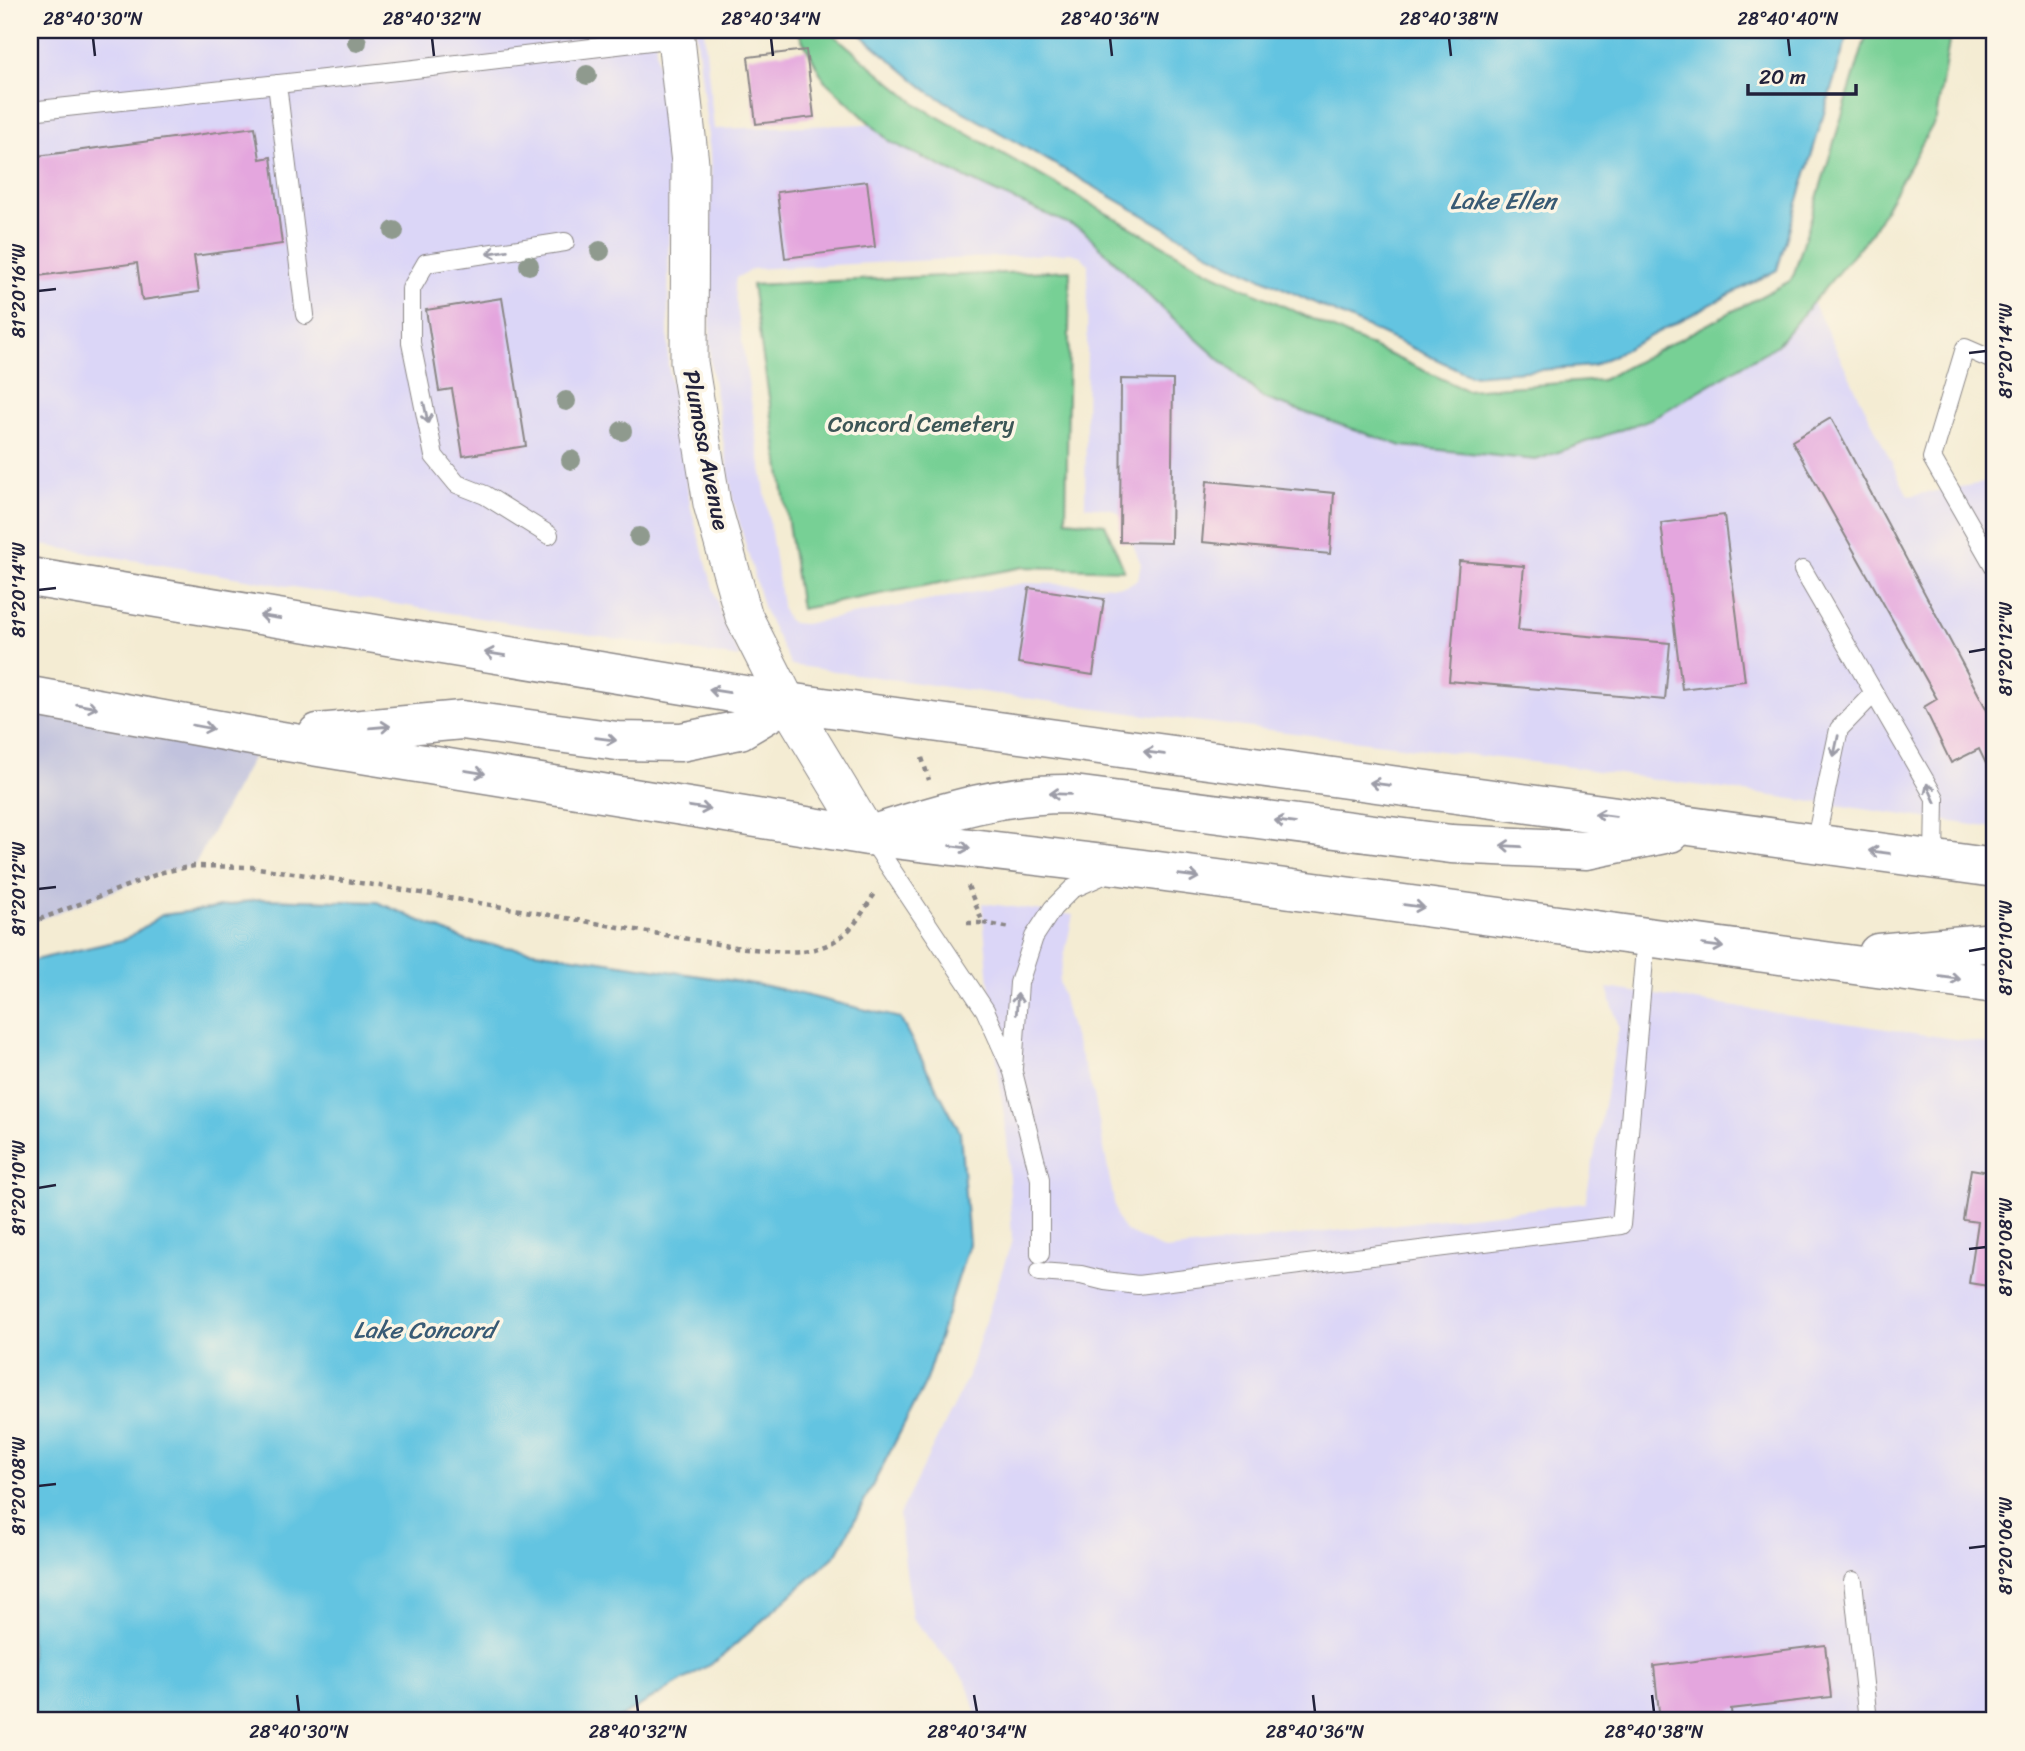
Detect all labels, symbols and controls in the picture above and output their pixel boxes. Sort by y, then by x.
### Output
text: 28°40'30"N [43,3,143,35]
text: 28°40'32"N [383,3,482,35]
text: 28°40'34"N [721,3,821,35]
text: 28°40'36"N [1061,3,1160,35]
text: 28°40'38"N [1400,3,1499,35]
text: 28°40'40"N [1738,3,1839,35]
scale bar [1748,52,1857,96]
text: 20 m [1759,58,1806,96]
water label: Lake Ellen [1450,180,1559,222]
text: 81°20'16"W [3,243,35,338]
one-way arrow [486,246,509,259]
text: 81°20'14"W [1990,302,2022,399]
street label: Plumosa Avenue [670,366,742,534]
one-way arrow [419,401,433,424]
park label: Concord Cemetery [828,404,1014,445]
text: 81°20'14"W [3,541,35,638]
text: 81°20'12"W [1990,601,2022,696]
one-way arrow [259,610,282,623]
one-way arrow [484,647,507,660]
one-way arrow [708,684,731,697]
one-way arrow [75,700,98,713]
one-way arrow [368,720,391,733]
one-way arrow [191,721,214,734]
one-way arrow [594,733,617,746]
one-way arrow [1828,734,1842,757]
one-way arrow [1143,746,1166,759]
one-way arrow [463,766,486,779]
one-way arrow [1369,777,1392,790]
one-way arrow [1924,783,1937,804]
one-way arrow [1048,788,1071,801]
one-way arrow [688,802,711,815]
one-way arrow [1594,808,1617,821]
one-way arrow [1274,816,1297,829]
one-way arrow [948,840,971,853]
one-way arrow [1500,840,1523,853]
text: 81°20'12"W [3,841,35,936]
one-way arrow [1868,845,1891,858]
one-way arrow [1177,869,1199,882]
one-way arrow [1402,899,1425,912]
text: 81°20'10"W [1990,899,2022,996]
one-way arrow [1701,940,1724,953]
one-way arrow [1939,972,1961,985]
one-way arrow [1011,992,1024,1015]
text: 81°20'10"W [3,1139,35,1236]
text: 81°20'08"W [1990,1197,2022,1296]
water label: Lake Concord [354,1309,501,1351]
text: 81°20'08"W [3,1436,35,1535]
text: 81°20'06"W [1990,1496,2022,1595]
text: 28°40'30"N [249,1716,349,1748]
text: 28°40'32"N [589,1716,688,1748]
text: 28°40'34"N [927,1716,1027,1748]
text: 28°40'36"N [1266,1716,1365,1748]
text: 28°40'38"N [1605,1716,1704,1748]

